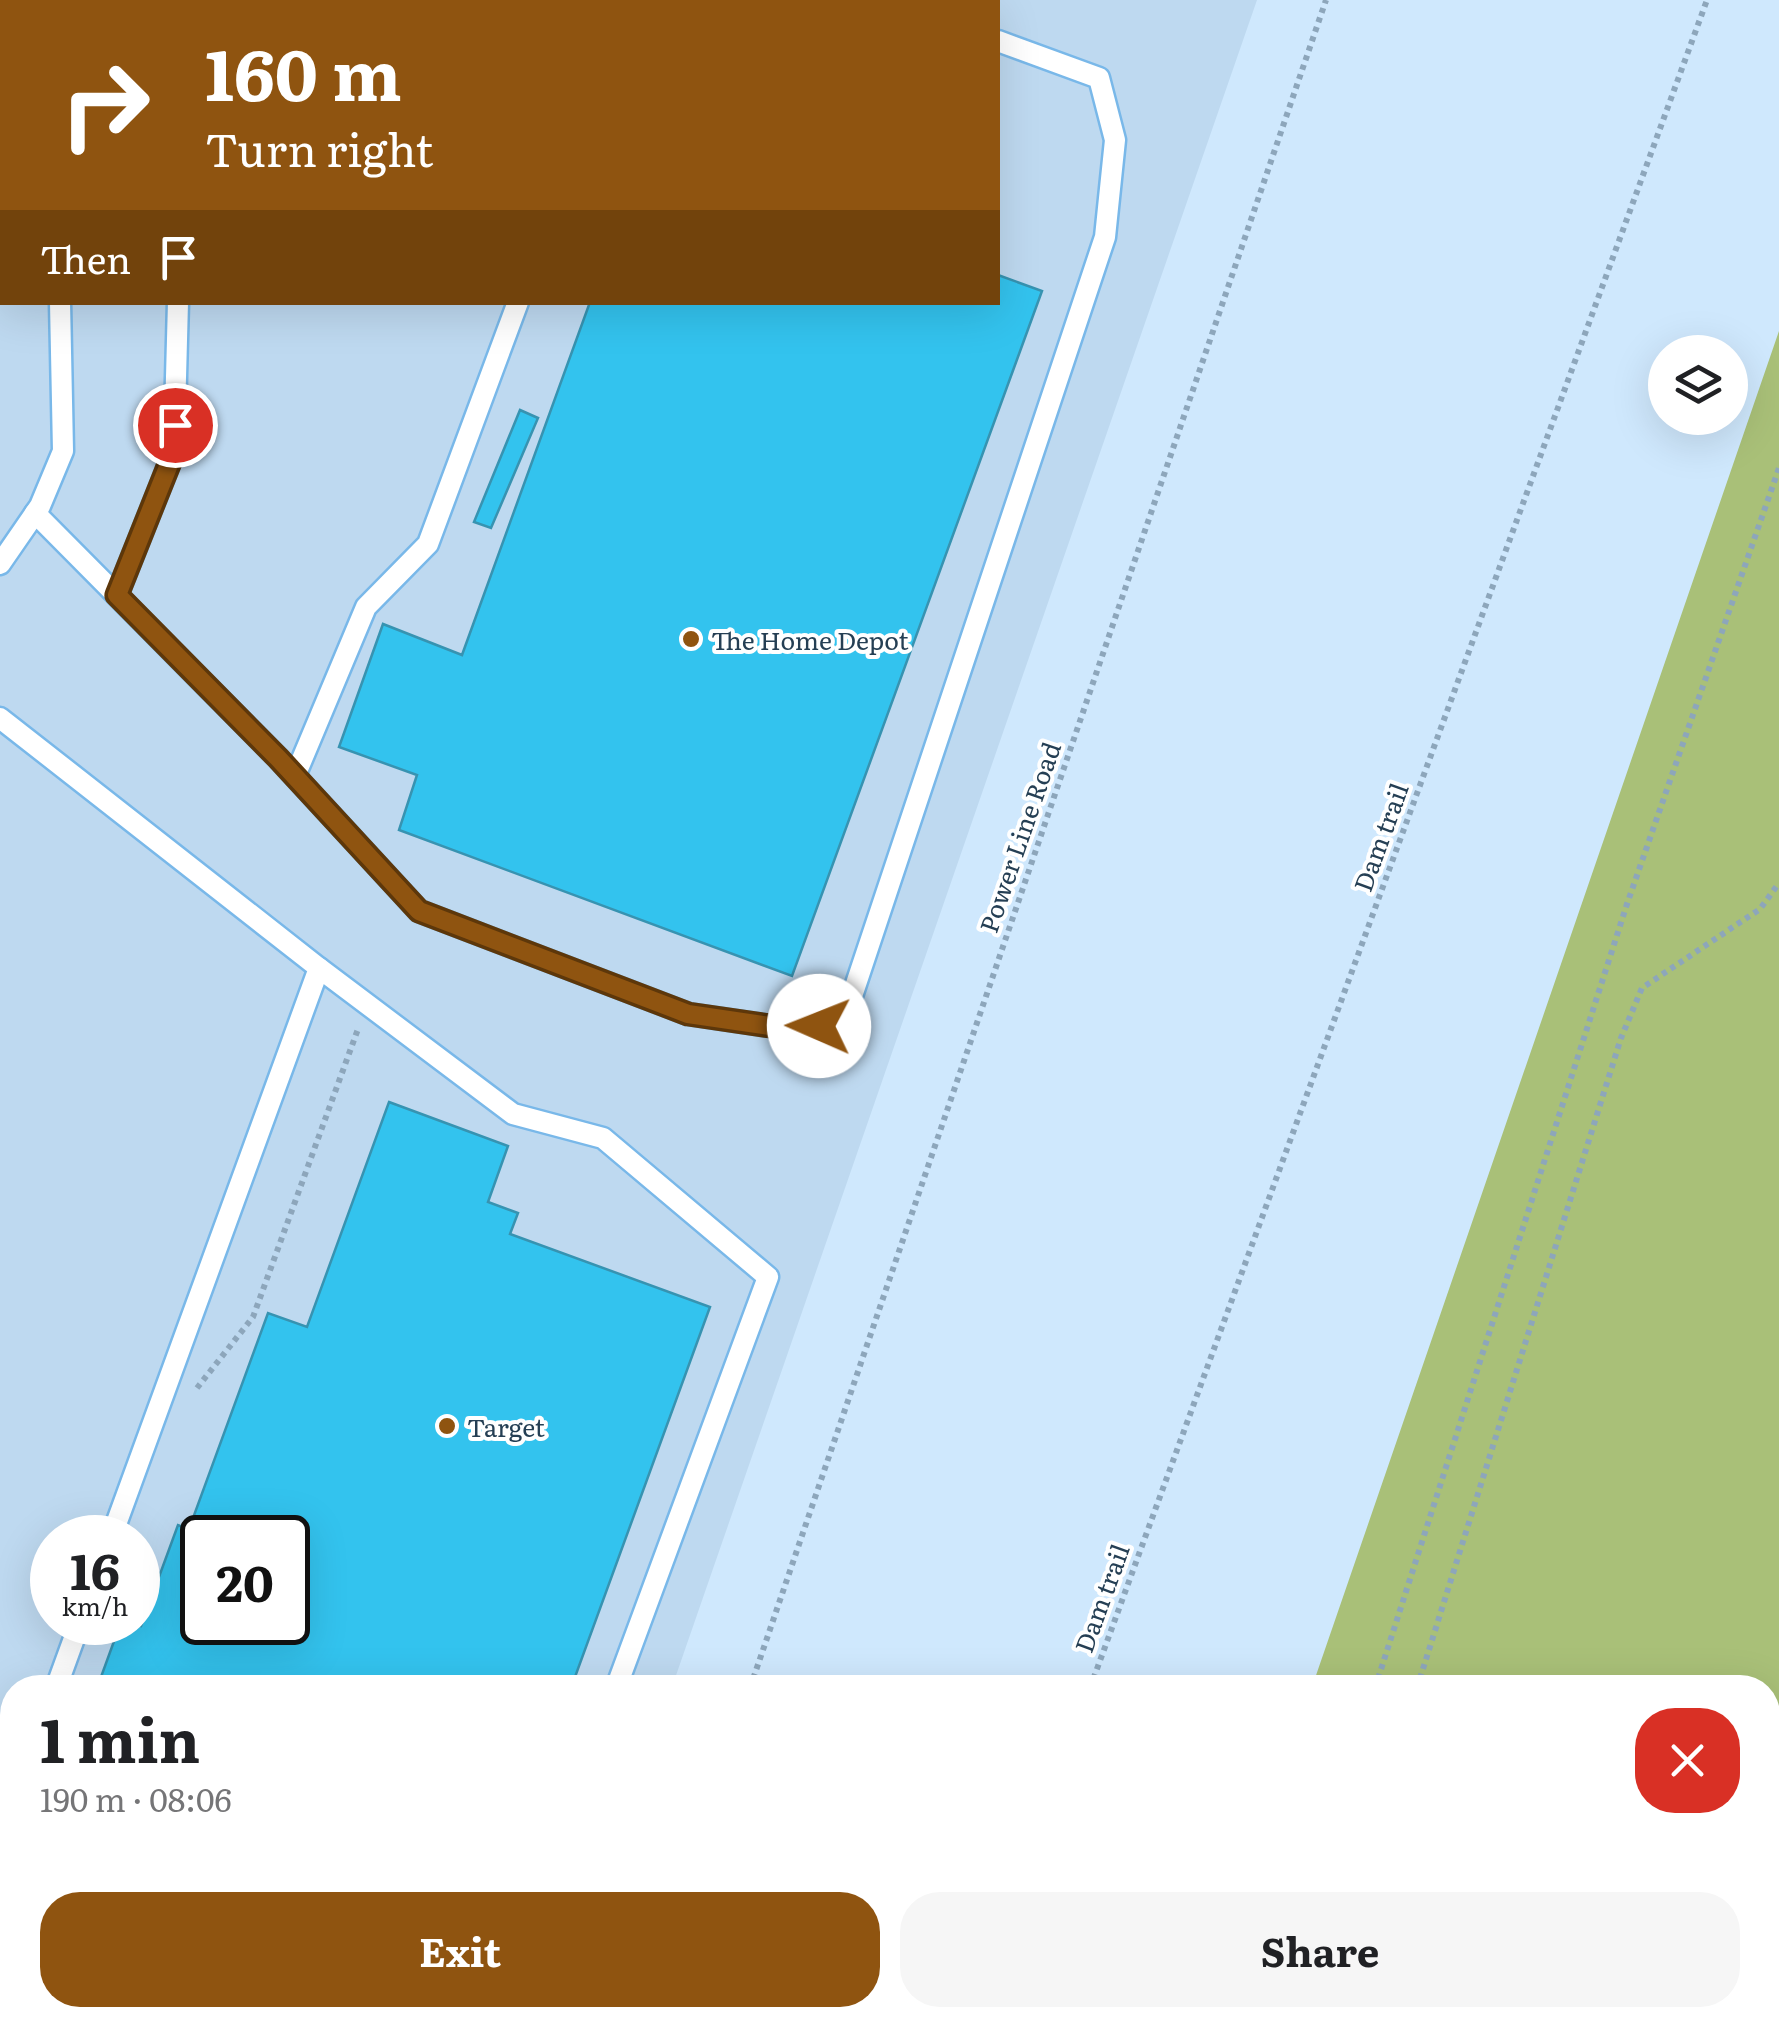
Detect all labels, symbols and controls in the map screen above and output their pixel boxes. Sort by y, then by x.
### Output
text: 160 m [205,19,402,123]
icon: right [40,40,170,170]
text: Turn right [205,114,433,181]
text: Then [40,229,131,286]
icon: arrive [151,230,206,285]
map controls [1648,335,1748,435]
button: layers [1648,335,1748,435]
pin [133,383,218,468]
icon: arrive [148,398,203,453]
place label: The Home Depot [711,621,909,658]
marker: The Home Depot [680,628,702,650]
street label: Power Line Road [969,737,1069,937]
street label: Dam trail [1343,777,1417,897]
position arrow [767,974,871,1078]
place label: Target [467,1408,545,1445]
marker: Target [436,1415,458,1437]
speed limit sign: 20 [180,1515,310,1645]
text: 16 [70,1531,120,1605]
street label: Dam trail [1064,1538,1138,1658]
text: km/h [62,1587,128,1624]
text: 1 min [40,1692,200,1781]
button: close [1635,1708,1740,1813]
text: 190 m · 08:06 [40,1774,232,1822]
button: Exit [40,1892,880,2007]
button: Share [900,1892,1740,2007]

